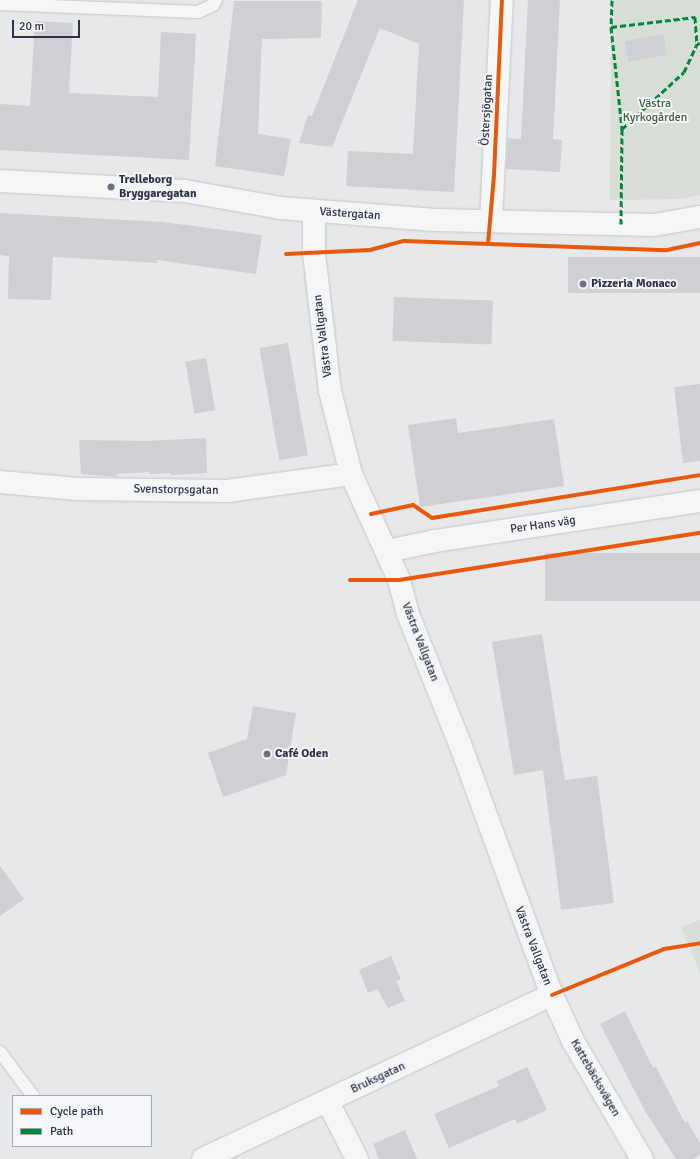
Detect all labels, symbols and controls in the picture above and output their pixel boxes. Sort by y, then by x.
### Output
scale bar [14,12,82,38]
text: 20 m [19,19,44,34]
street label: Östersjögatan [478,74,496,146]
park label: Västra Kyrkogården [623,97,687,125]
place label: Trelleborg Bryggaregatan [119,173,197,201]
marker: Trelleborg Bryggaregatan [106,182,116,192]
street label: Västergatan [319,205,381,223]
place label: Pizzeria Monaco [591,277,676,291]
marker: Pizzeria Monaco [578,279,588,289]
street label: Västra Vallgatan [311,294,335,378]
street label: Svenstorpsgatan [133,482,219,498]
street label: Per Hans väg [509,513,577,537]
street label: Västra Vallgatan [398,600,442,684]
place label: Café Oden [275,747,328,761]
marker: Café Oden [262,749,272,759]
street label: Västra Vallgatan [511,904,555,988]
street label: Kattebäcksvägen [567,1037,623,1119]
street label: Bruksgatan [348,1059,408,1097]
legend [12,1095,152,1147]
text: Cycle path [50,1104,103,1119]
text: Path [50,1124,73,1139]

